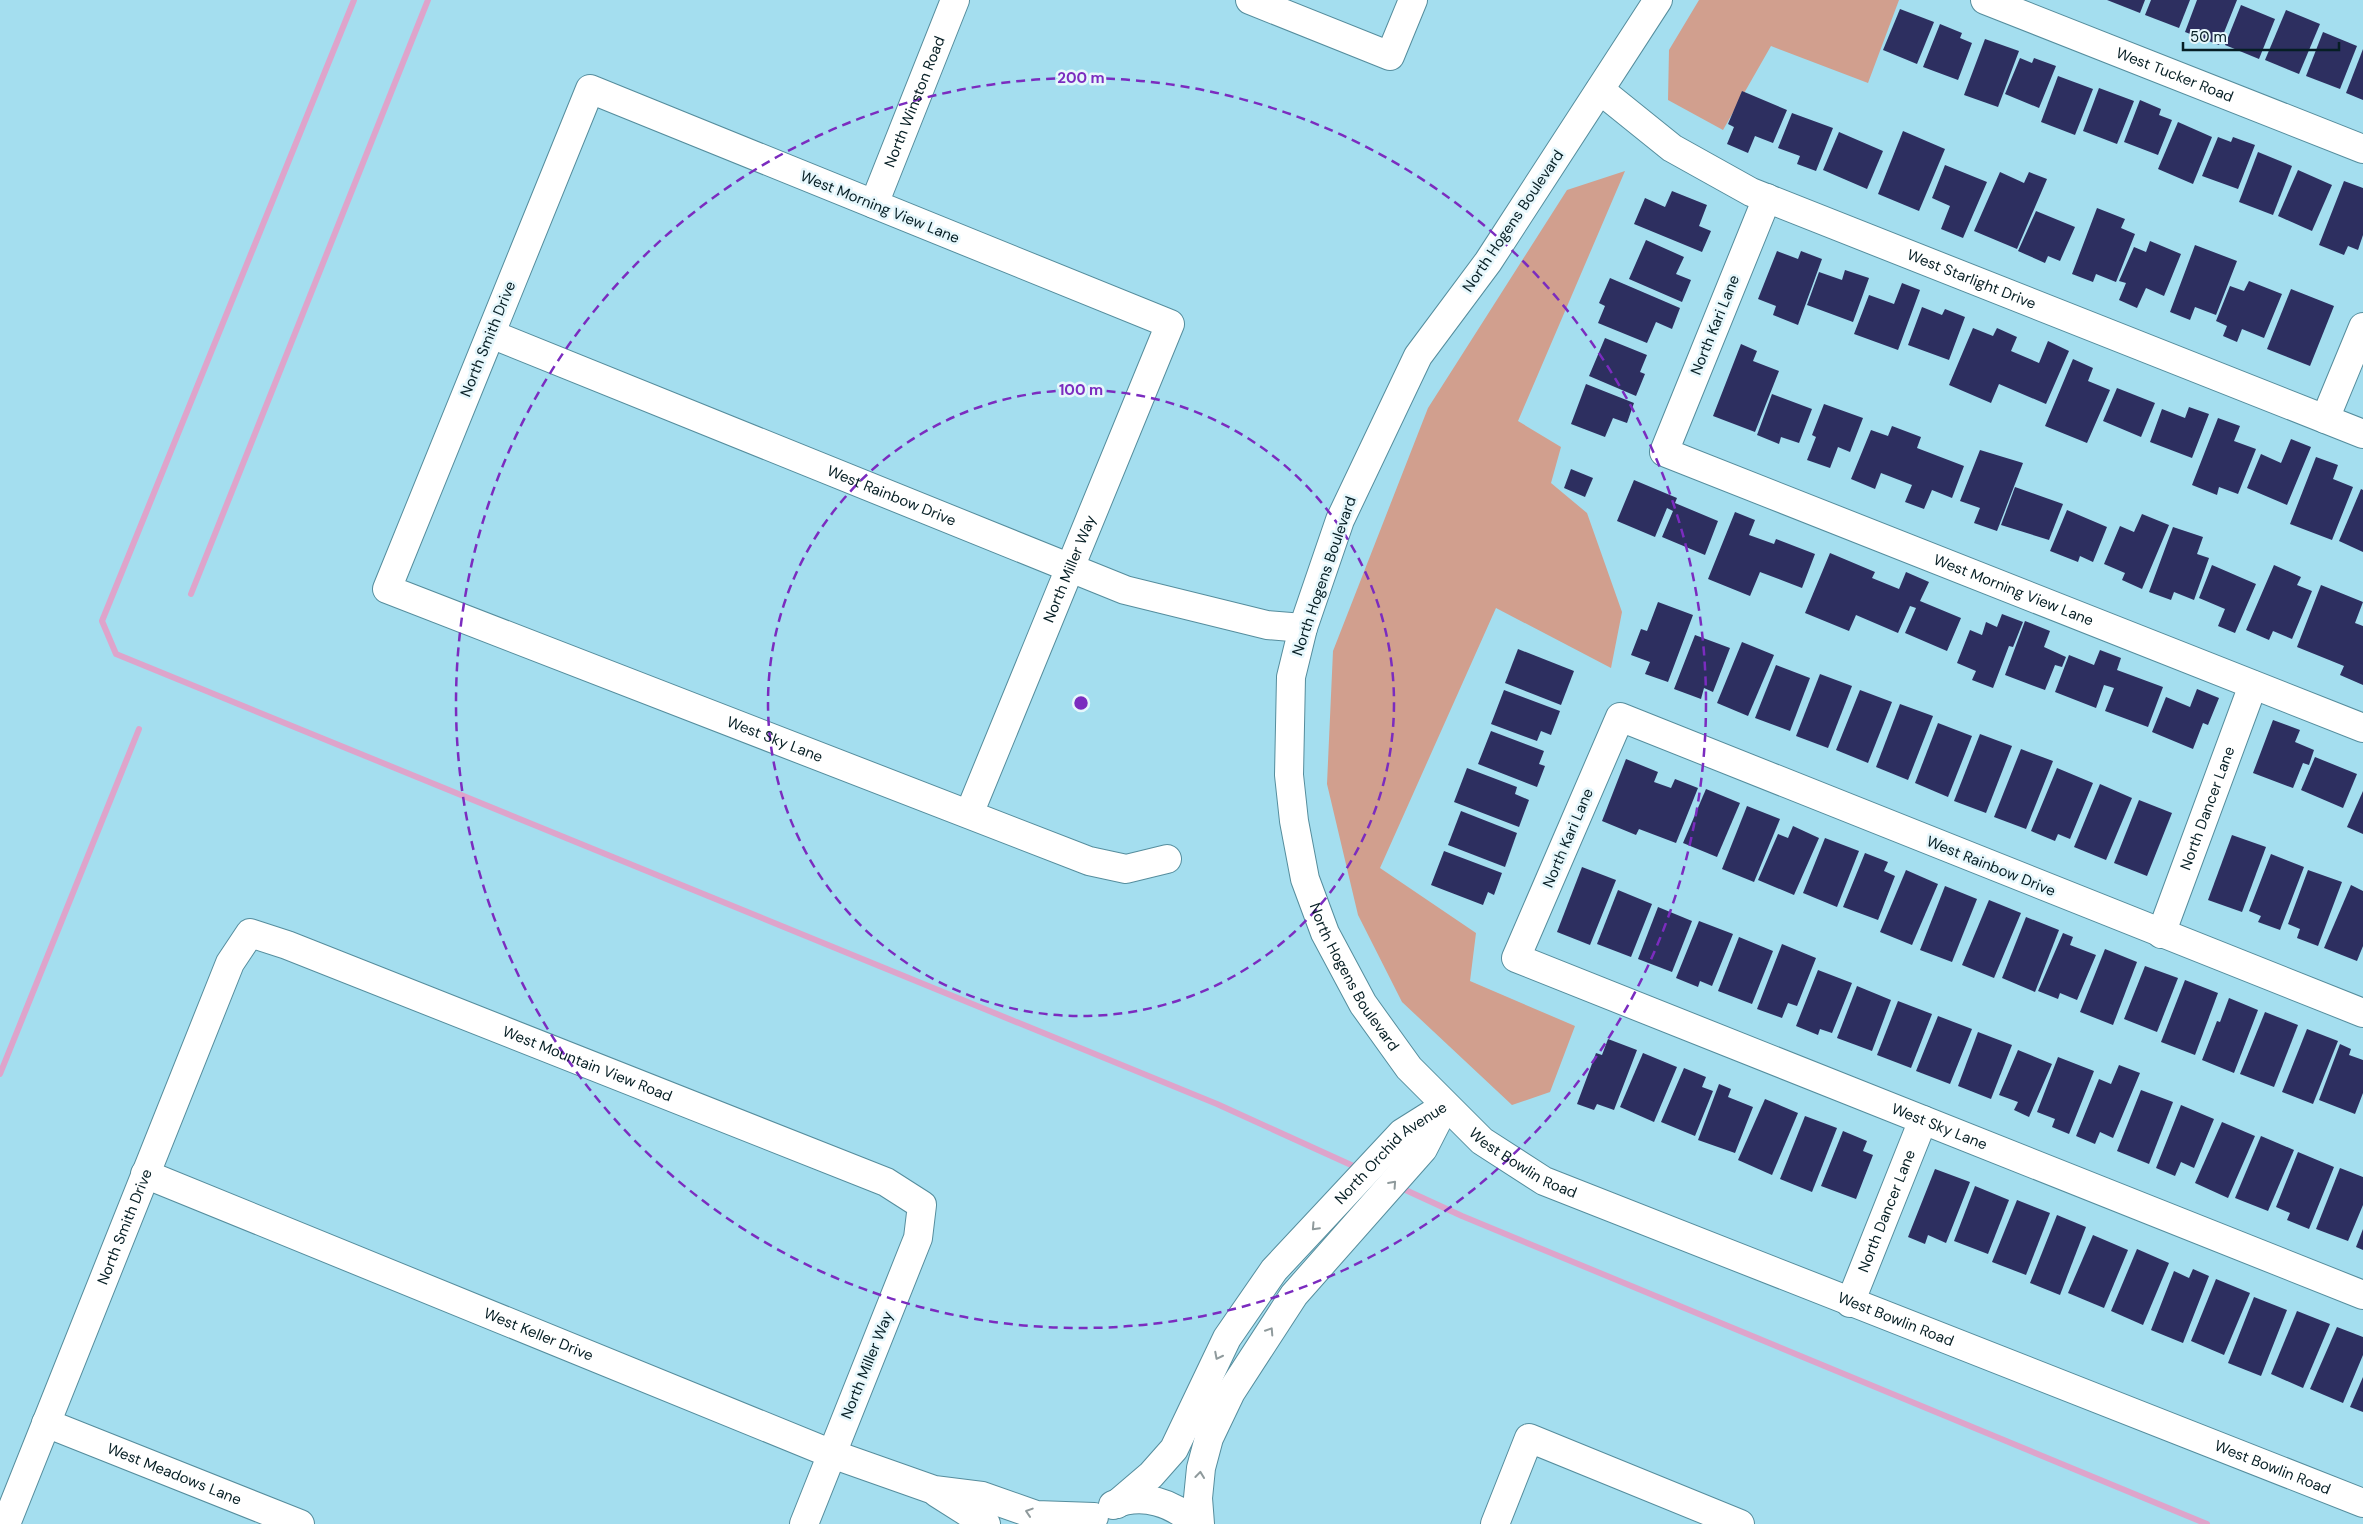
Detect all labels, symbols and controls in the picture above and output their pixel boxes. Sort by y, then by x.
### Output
scale bar [2183,20,2339,52]
text: 50 m [2190,27,2227,47]
street label: North Winston Road [880,33,950,170]
street label: West Tucker Road [2113,43,2236,107]
text: 200 m [1057,68,1105,88]
street label: North Hogens Boulevard [1458,146,1568,296]
street label: West Morning View Lane [797,166,963,248]
street label: West Starlight Drive [1904,245,2039,314]
street label: North Kari Lane [1686,272,1744,378]
street label: North Smith Drive [456,278,520,400]
text: 100 m [1059,380,1103,400]
street label: West Rainbow Drive [824,461,959,531]
street label: North Hogens Boulevard [1287,494,1361,658]
street label: North Miller Way [1039,511,1101,626]
street label: West Morning View Lane [1931,549,2097,631]
centre of rings [1072,694,1090,712]
street label: West Sky Lane [724,712,826,767]
street label: North Dancer Lane [2175,744,2239,873]
street label: North Kari Lane [1538,785,1598,891]
street label: West Rainbow Drive [1924,831,2058,901]
street label: North Hogens Boulevard [1305,900,1404,1055]
street label: West Mountain View Road [500,1021,675,1106]
street label: North Orchid Avenue [1330,1097,1451,1209]
street label: West Sky Lane [1889,1098,1990,1154]
street label: West Bowlin Road [1464,1123,1580,1203]
street label: North Dancer Lane [1853,1147,1920,1275]
street label: North Smith Drive [93,1166,157,1288]
one-way arrow [1387,1180,1396,1189]
one-way arrow [1312,1221,1321,1230]
street label: West Bowlin Road [1835,1287,1957,1351]
street label: West Keller Drive [481,1303,596,1366]
street label: North Miller Way [836,1308,898,1422]
one-way arrow [1264,1327,1273,1336]
one-way arrow [1214,1351,1224,1360]
street label: West Bowlin Road [2212,1436,2334,1499]
street label: West Meadows Lane [104,1438,244,1510]
one-way arrow [1194,1471,1205,1479]
one-way arrow [1025,1508,1033,1518]

